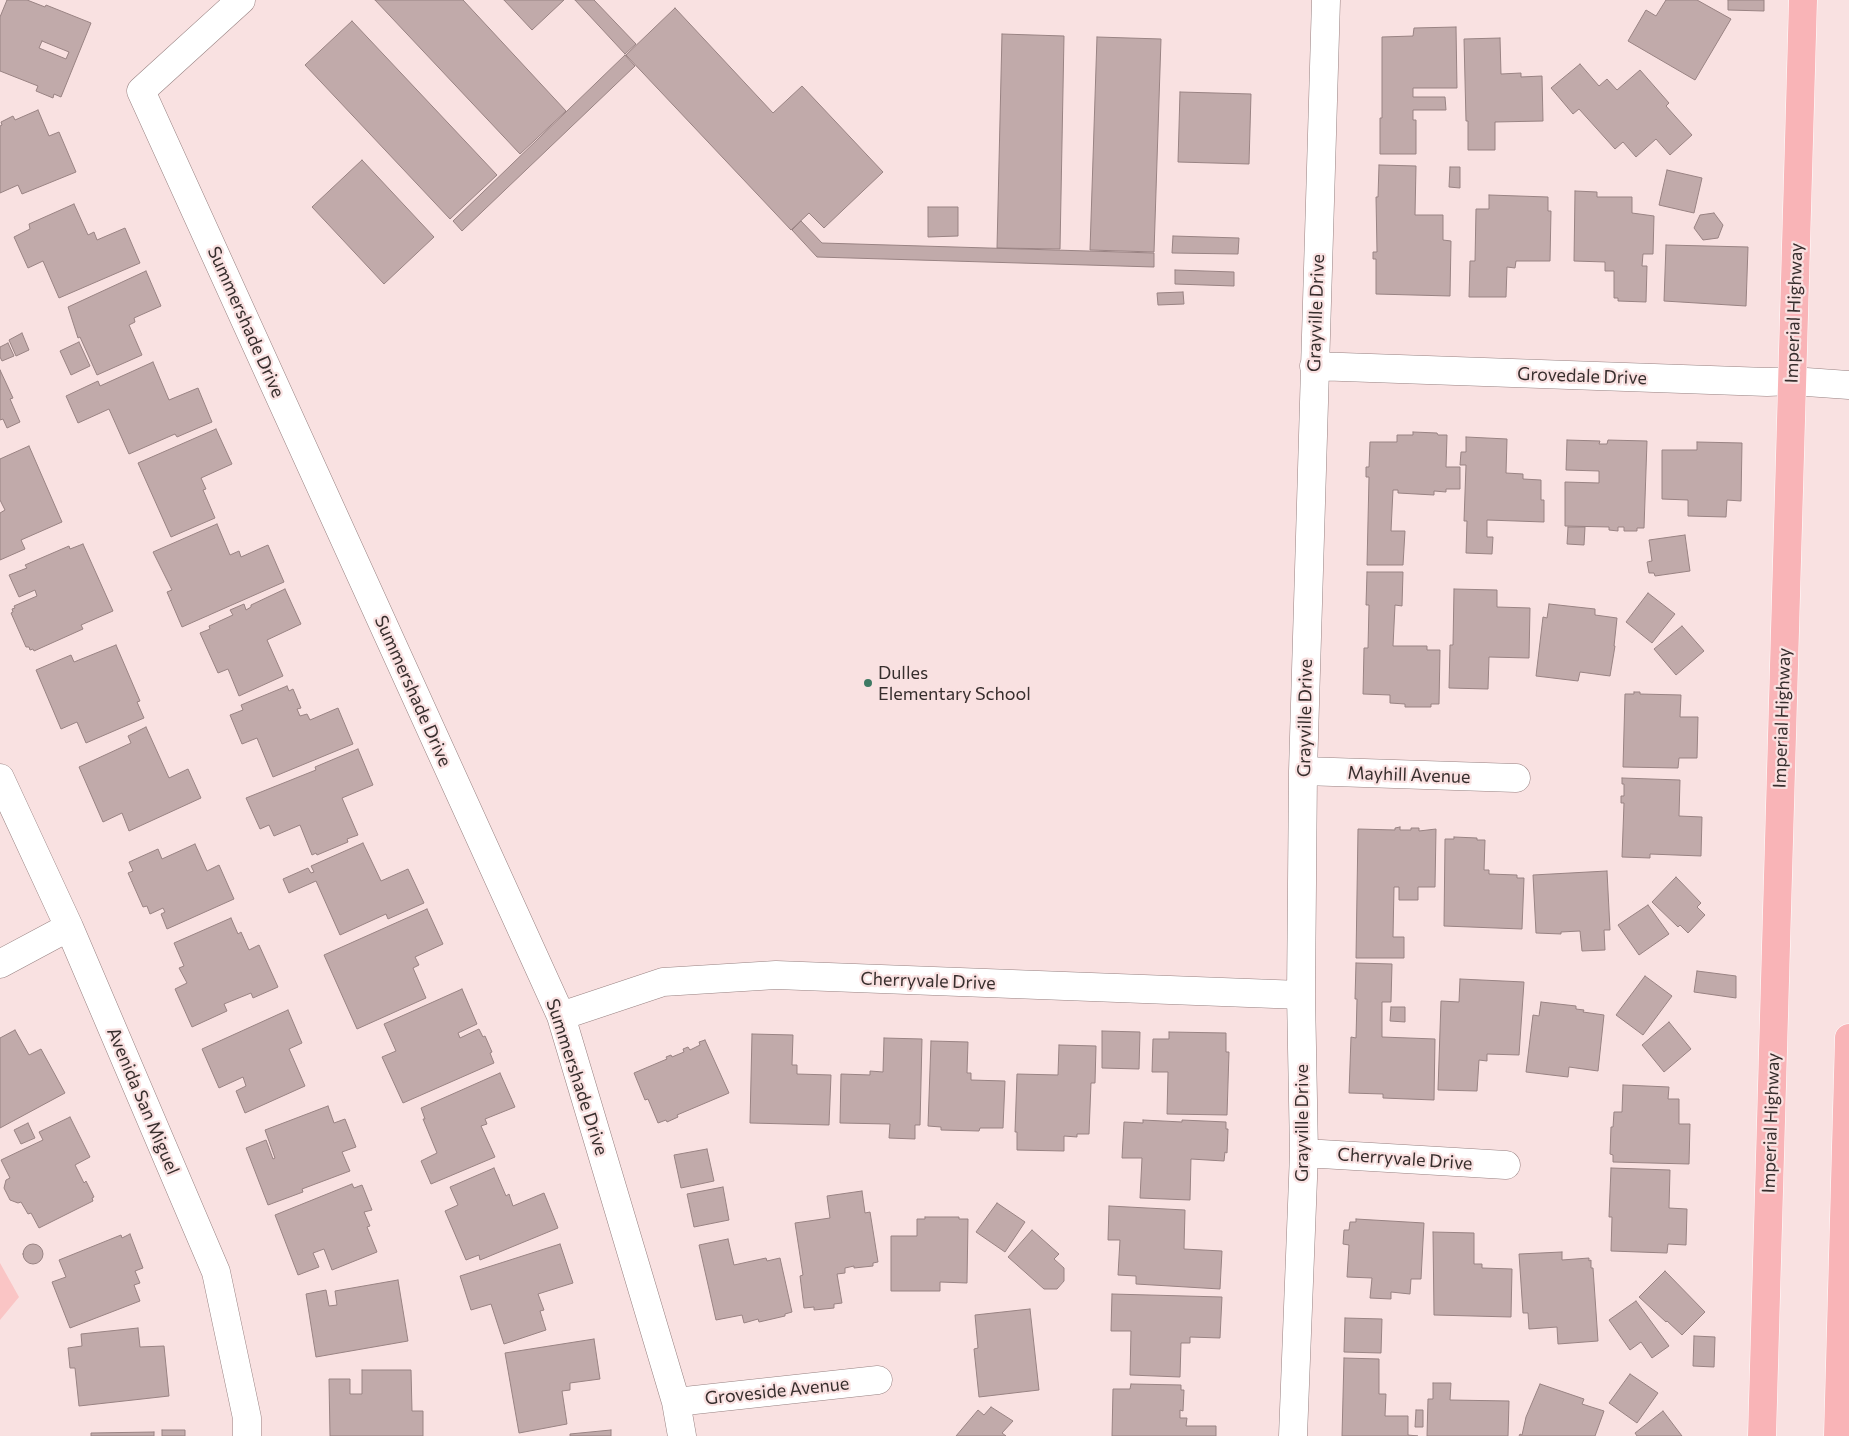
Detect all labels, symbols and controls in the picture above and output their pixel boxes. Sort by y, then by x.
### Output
street label: Imperial Highway [1781,242,1807,384]
street label: Summershade Drive [203,243,289,401]
street label: Grayville Drive [1303,254,1329,372]
street label: Grovedale Drive [1517,363,1647,389]
street label: Summershade Drive [370,612,456,770]
street label: Imperial Highway [1769,647,1795,789]
street label: Grayville Drive [1293,659,1317,777]
place label: Dulles Elementary School [878,662,1031,704]
marker: Dulles Elementary School [862,677,874,689]
street label: Mayhill Avenue [1347,762,1471,788]
street label: Cherryvale Drive [860,968,996,994]
street label: Summershade Drive [542,996,612,1158]
street label: Avenida San Miguel [102,1024,184,1178]
street label: Imperial Highway [1758,1052,1784,1194]
street label: Grayville Drive [1291,1064,1313,1182]
street label: Cherryvale Drive [1337,1144,1473,1174]
street label: Groveside Avenue [704,1373,850,1409]

